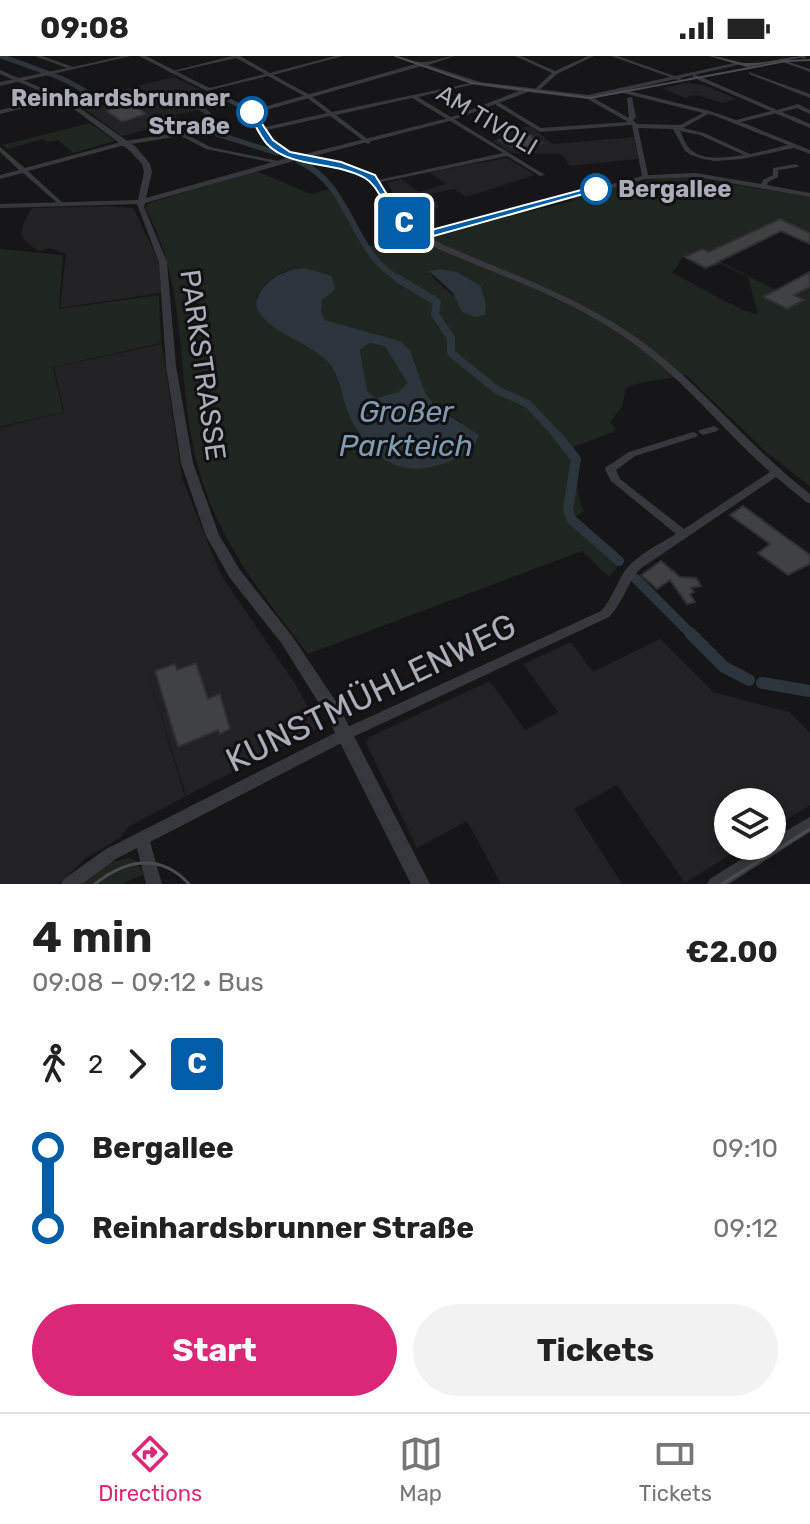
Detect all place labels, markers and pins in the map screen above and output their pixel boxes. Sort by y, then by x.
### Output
place label: Reinhardsbrunner Straße [11,84,230,140]
marker: Reinhardsbrunner Straße [237,97,267,127]
marker: Bergallee [581,174,611,204]
place label: Bergallee [618,175,732,203]

